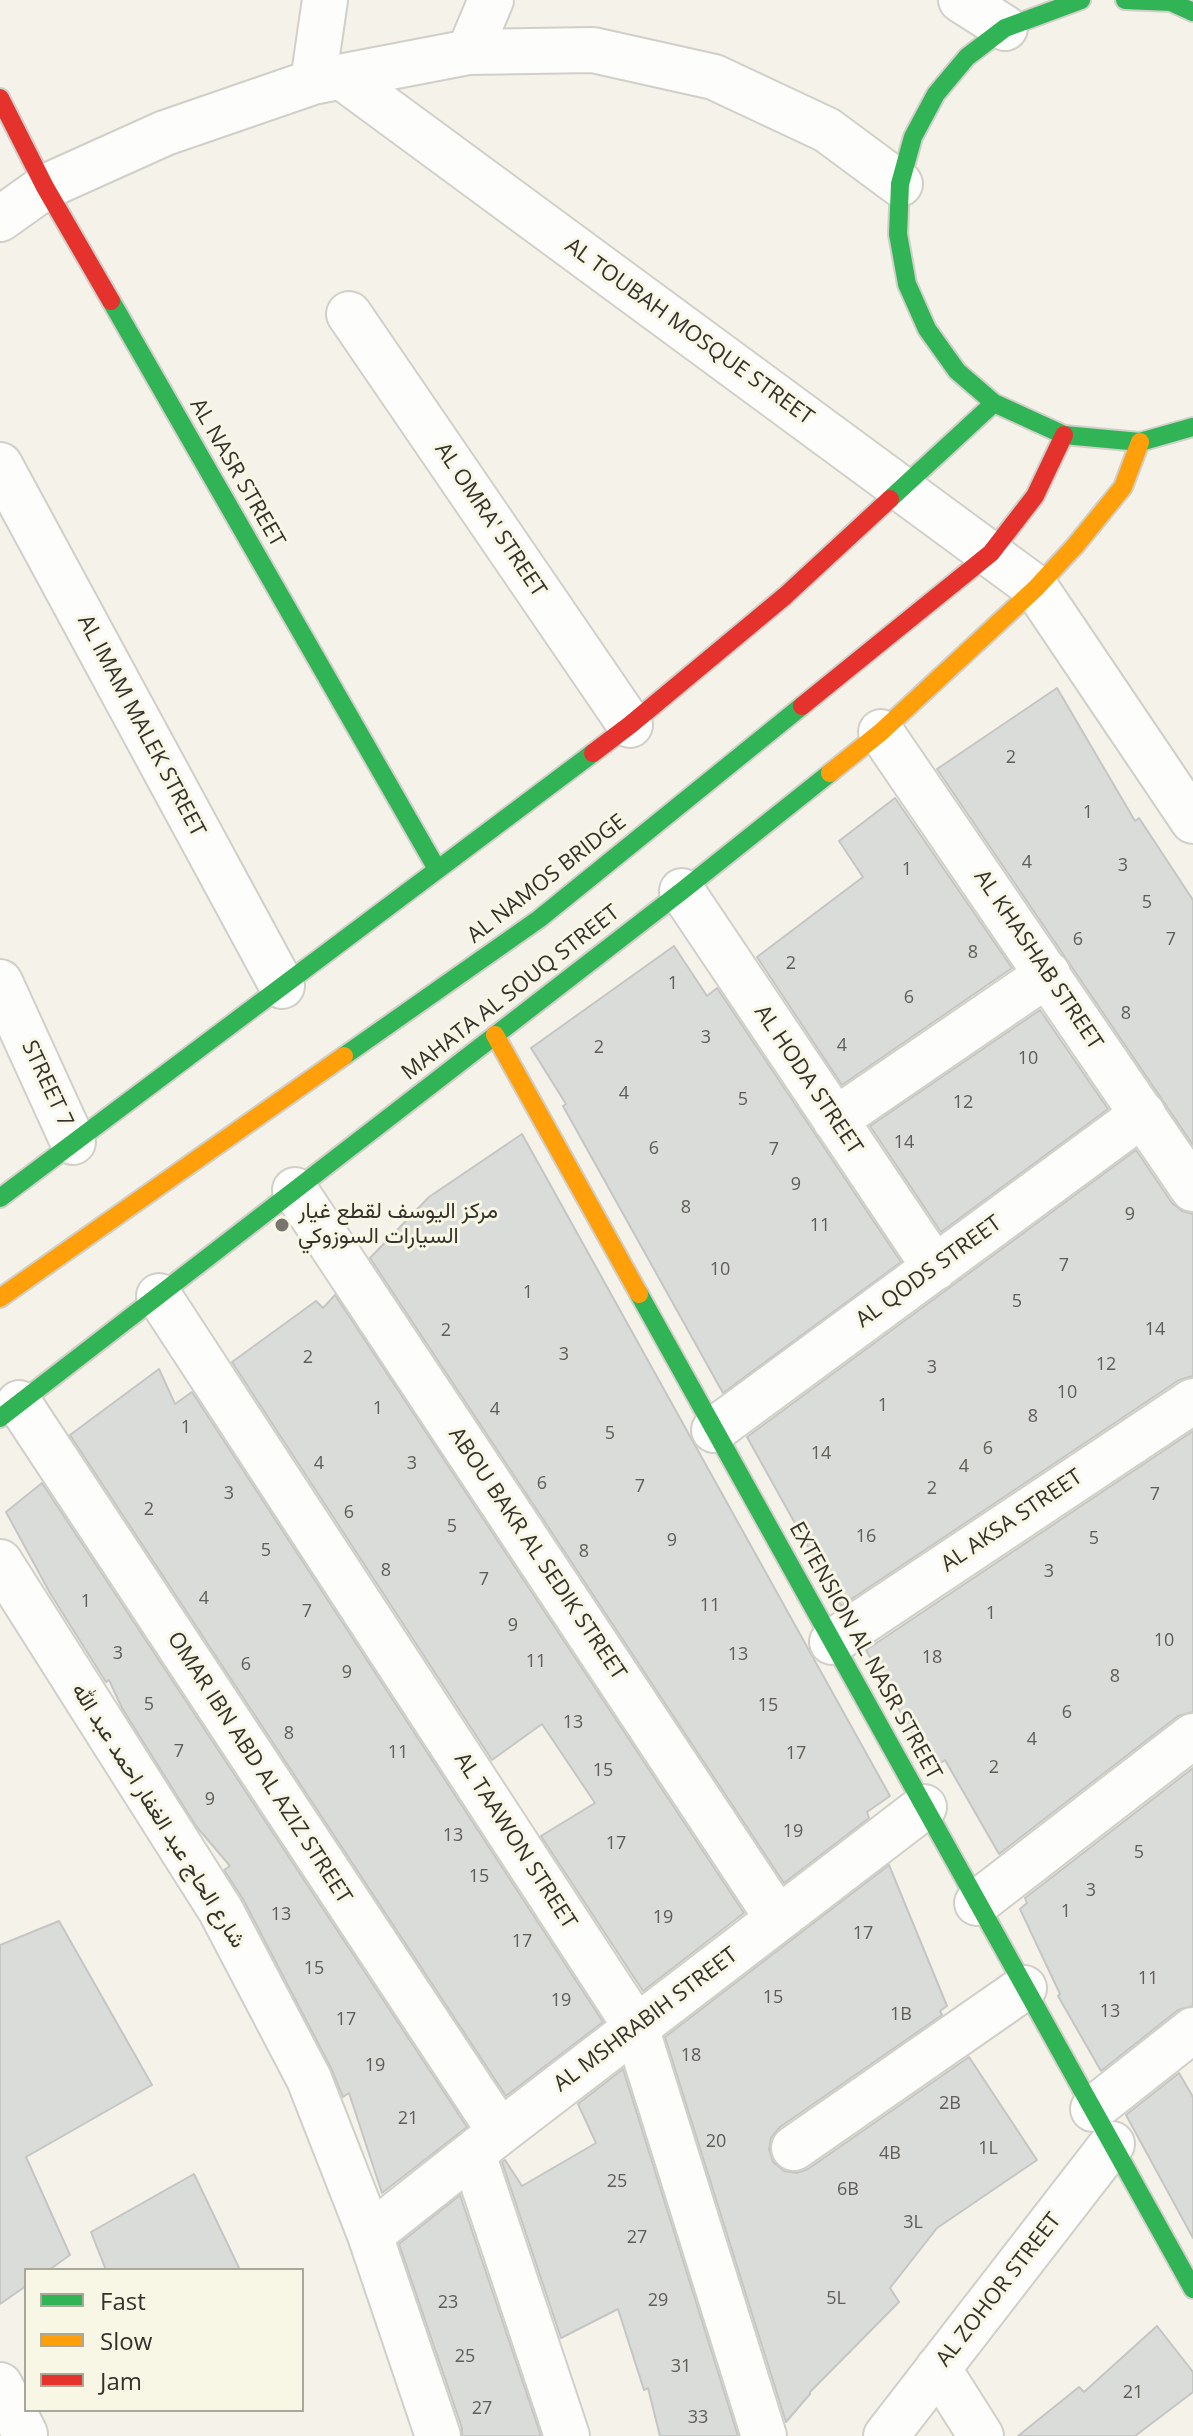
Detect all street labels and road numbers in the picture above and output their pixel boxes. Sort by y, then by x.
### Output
street label: AL TOUBAH MOSQUE STREET [560,233,818,431]
street label: AL NASR STREET [184,394,290,552]
street label: AL OMRA' STREET [429,438,551,602]
street label: AL IMAM MALEK STREET [71,611,211,841]
street label: AL NAMOS BRIDGE [462,809,632,949]
street label: AL KHASHAB STREET [968,865,1108,1055]
street label: MAHATA AL SOUQ STREET [397,900,625,1086]
street label: AL HODA STREET [748,1000,868,1160]
street label: STREET 7 [15,1036,79,1132]
street label: AL QODS STREET [851,1210,1007,1334]
street label: ABOU BAKR AL SEDIK STREET [442,1423,632,1685]
street label: AL AKSA STREET [936,1464,1088,1578]
street label: EXTENSION AL NASR STREET [783,1517,947,1785]
street label: OMAR IBN ABD AL AZIZ STREET [161,1627,357,1909]
street label: شارع الحاج عبد الغفار احمد عبد الله [65,1679,251,1953]
street label: AL TAAWON STREET [448,1748,582,1934]
street label: AL MSHRABIH STREET [549,1942,743,2098]
street label: AL ZOHOR STREET [931,2208,1067,2372]

